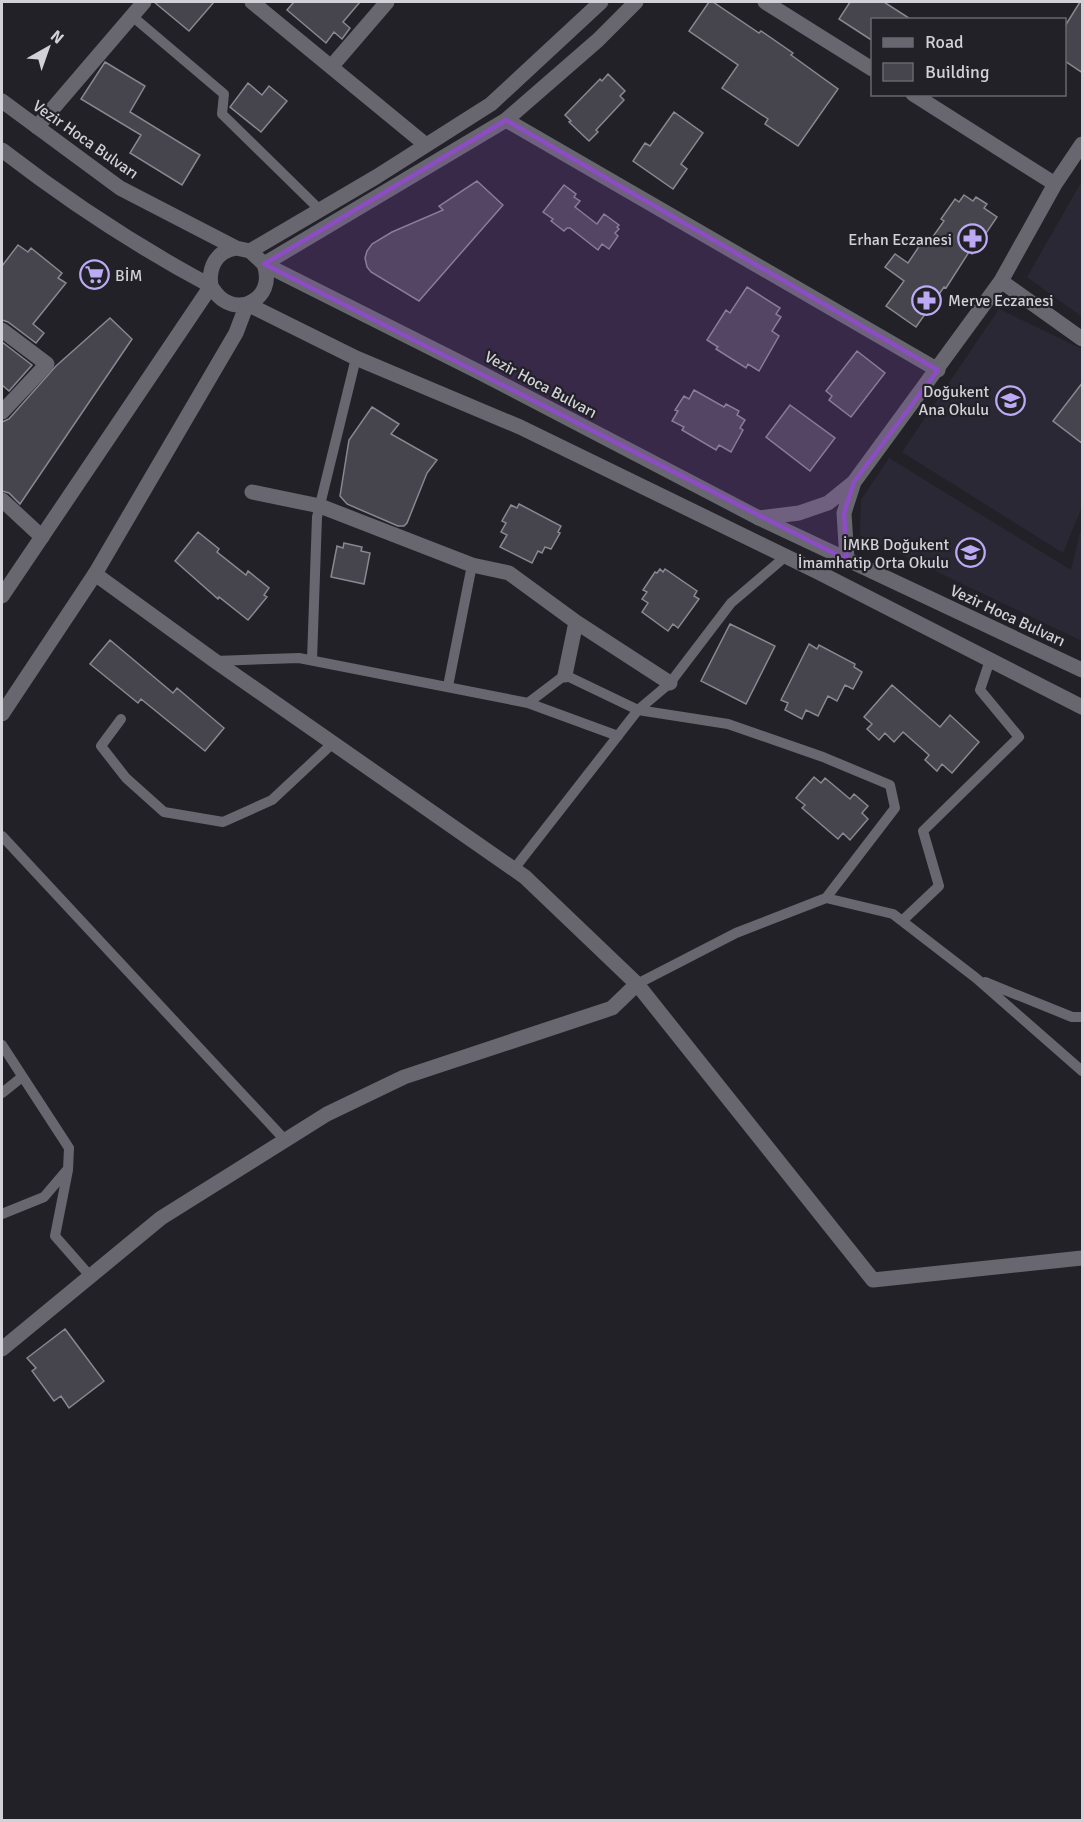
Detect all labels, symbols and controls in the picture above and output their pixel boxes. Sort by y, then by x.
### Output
north arrow [18,18,78,78]
legend [871,18,1066,96]
text: N [46,26,68,49]
text: Road [925,31,964,53]
text: Building [925,61,989,83]
street label: Vezir Hoca Bulvarı [29,96,142,184]
pharmacy icon: Erhan Eczanesi [957,223,989,255]
place label: Erhan Eczanesi [848,230,952,250]
supermarket icon: BİM [78,259,110,291]
place label: BİM [115,266,142,286]
pharmacy icon: Merve Eczanesi [911,284,943,316]
place label: Merve Eczanesi [948,291,1054,311]
street label: Vezir Hoca Bulvarı [481,347,600,423]
place label: Doğukent Ana Okulu [919,382,989,420]
school or university icon: Doğukent Ana Okulu [994,384,1026,416]
place label: İMKB Doğukent İmamhatip Orta Okulu [798,535,949,573]
school or university icon: İMKB Doğukent İmamhatip Orta Okulu [954,537,986,569]
street label: Vezir Hoca Bulvarı [947,581,1068,651]

